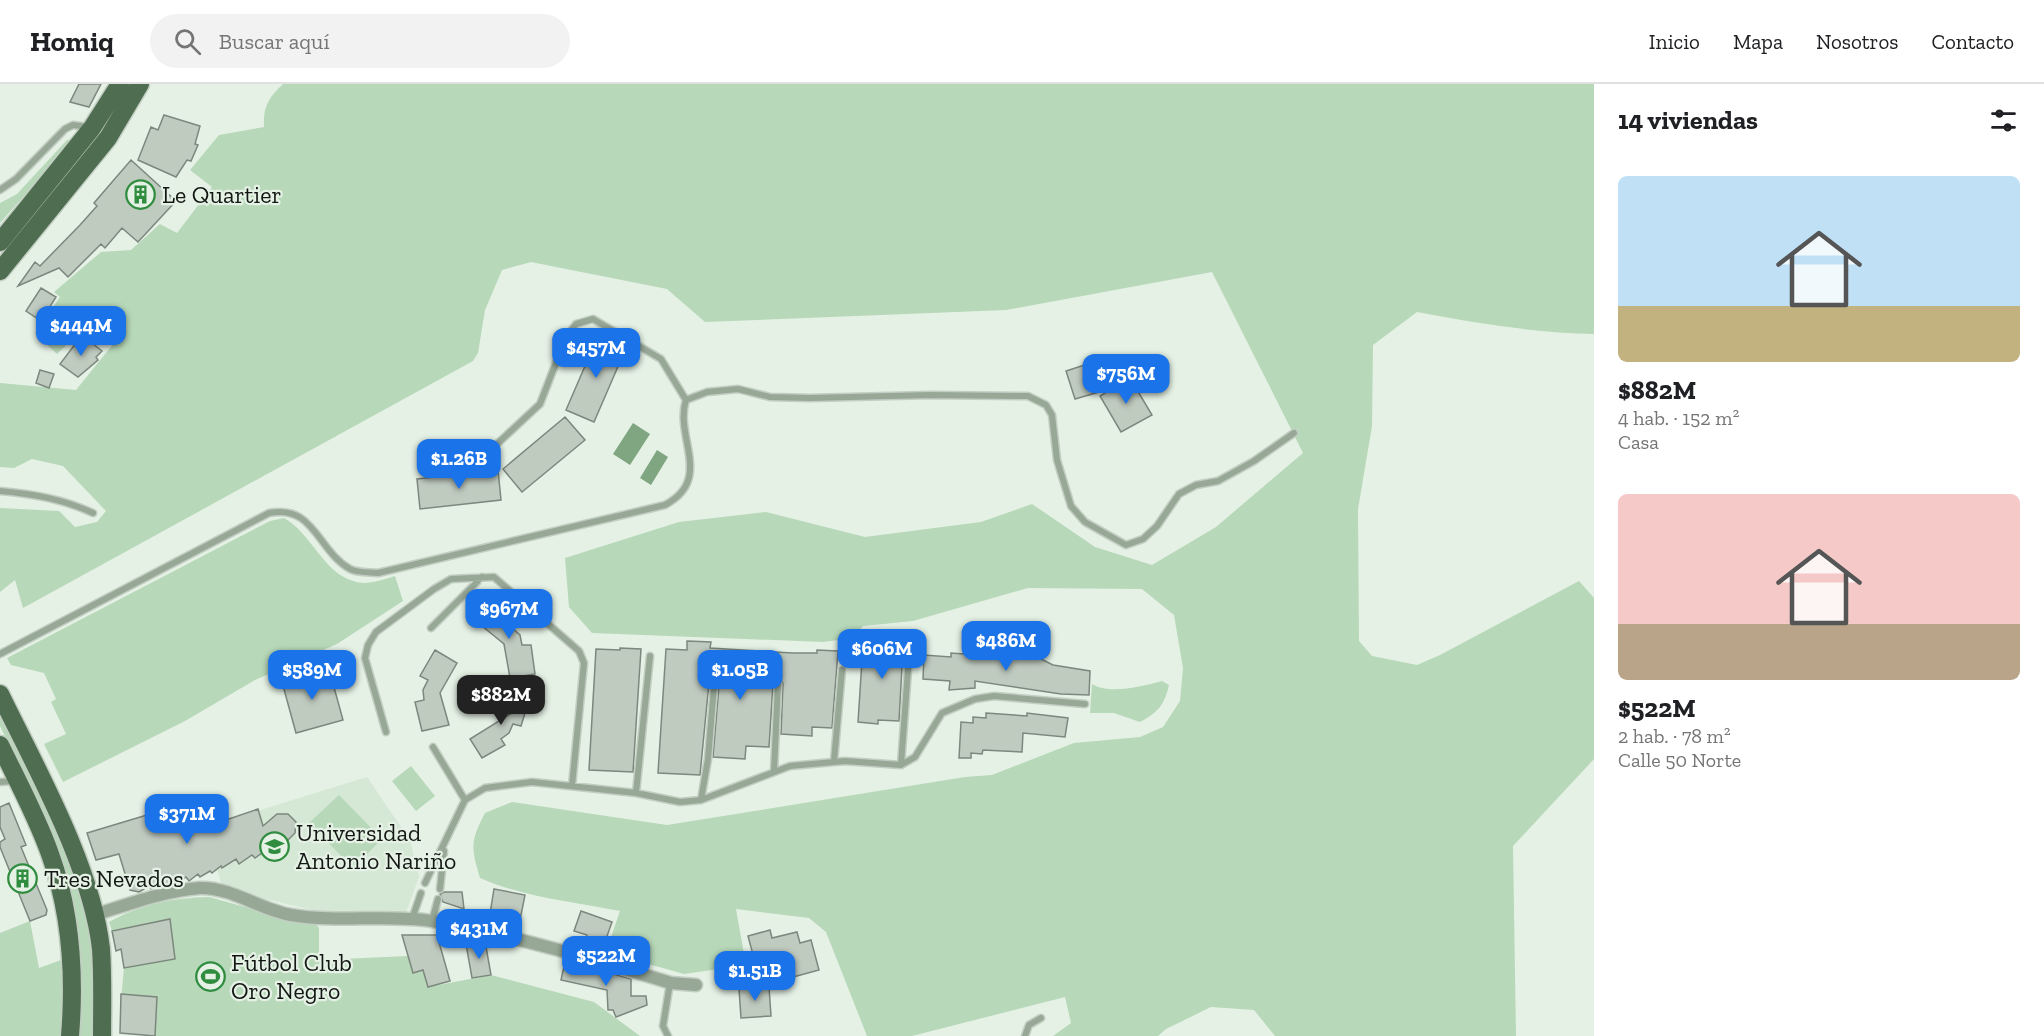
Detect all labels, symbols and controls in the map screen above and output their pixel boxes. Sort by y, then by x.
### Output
search box [150,14,570,68]
text: Homiq [30,25,114,58]
icon: search [171,25,204,58]
text: Buscar aquí [219,28,330,55]
text: Inicio [1649,29,1700,54]
text: Mapa [1733,29,1783,54]
text: Nosotros [1816,29,1898,54]
text: Contacto [1931,29,2014,54]
text: 14 viviendas [1618,104,1758,136]
icon: filters [1987,104,2020,137]
building icon: Le Quartier [125,179,157,211]
place label: Le Quartier [162,180,282,209]
icon: home [1765,215,1873,323]
pin: $444M [39,306,123,357]
text: $444M [50,313,112,337]
pin: $457M [554,328,638,379]
text: $457M [566,335,626,359]
pin: $756M [1084,354,1168,405]
text: $756M [1097,361,1155,385]
text: $882M [1618,374,1696,406]
text: 4 hab. · 152 m² [1618,406,1739,430]
text: Casa [1618,430,1659,454]
pin: $1.26B [410,439,508,490]
text: $1.26B [431,446,487,470]
icon: home [1765,533,1873,641]
pin: $967M [467,589,551,640]
text: $967M [479,596,539,620]
pin: $486M [964,621,1048,672]
text: $486M [976,628,1036,652]
pin: $606M [840,629,924,680]
text: $606M [852,636,912,660]
pin: $589M [270,650,354,701]
pin: $1.05B [691,650,789,701]
text: $589M [282,657,342,681]
text: $1.05B [712,657,768,681]
pin: $882M [459,675,543,726]
text: $882M [471,682,531,706]
text: $522M [1618,692,1696,724]
text: 2 hab. · 78 m² [1618,724,1731,748]
text: Calle 50 Norte [1618,748,1741,772]
pin: $371M [145,794,229,845]
text: $371M [159,801,215,825]
place label: Universidad Antonio Nariño [296,818,456,875]
school or university icon: Universidad Antonio Nariño [259,831,291,863]
building icon: Tres Nevados [7,863,39,895]
place label: Tres Nevados [44,864,184,893]
pin: $431M [437,909,521,960]
text: $431M [450,916,508,940]
pin: $522M [564,936,648,987]
text: $522M [576,943,636,967]
place label: Fútbol Club Oro Negro [231,948,352,1005]
pin: $1.51B [706,951,804,1002]
text: $1.51B [728,958,782,982]
sports icon: Fútbol Club Oro Negro [194,961,226,993]

